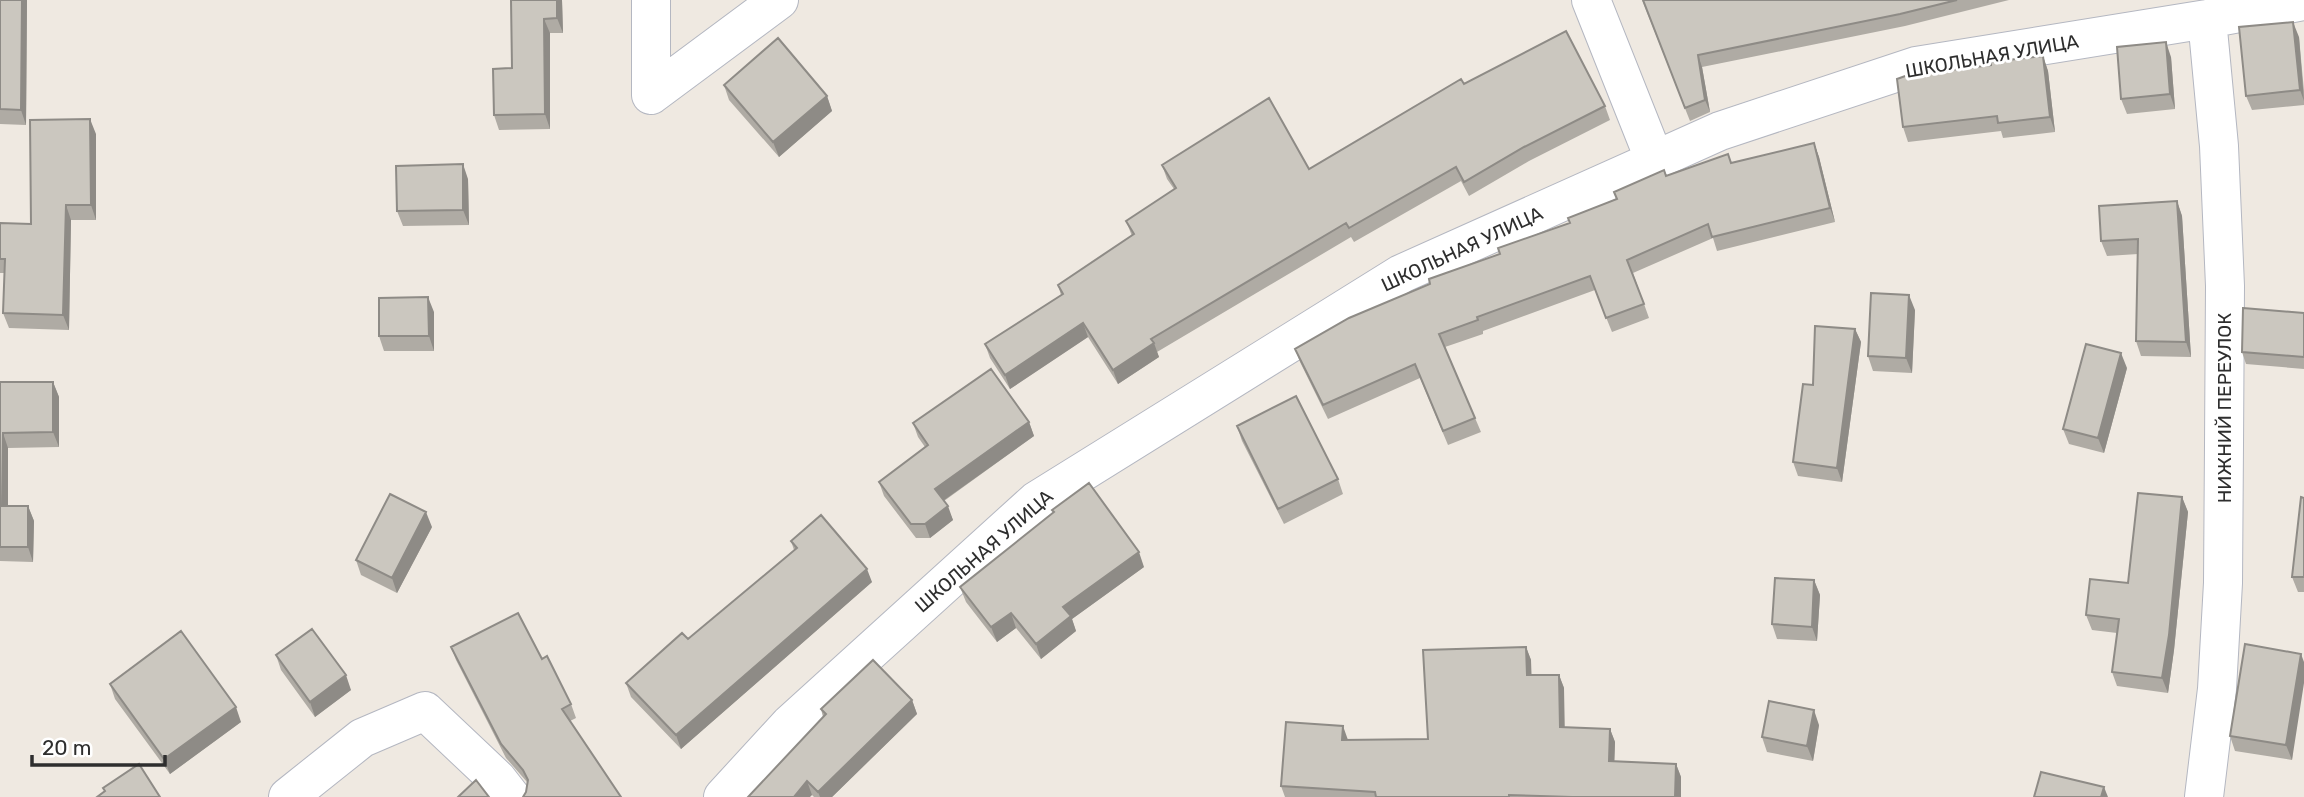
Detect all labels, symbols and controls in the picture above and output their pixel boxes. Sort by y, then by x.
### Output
street label: ШКОЛЬНАЯ УЛИЦА [1904,29,2081,83]
street label: ШКОЛЬНАЯ УЛИЦА [1378,201,1547,297]
street label: НИЖНИЙ ПЕРЕУЛОК [2213,313,2236,503]
street label: ШКОЛЬНАЯ УЛИЦА [910,485,1058,617]
scale bar [32,724,164,768]
text: 20 m [42,735,91,760]

